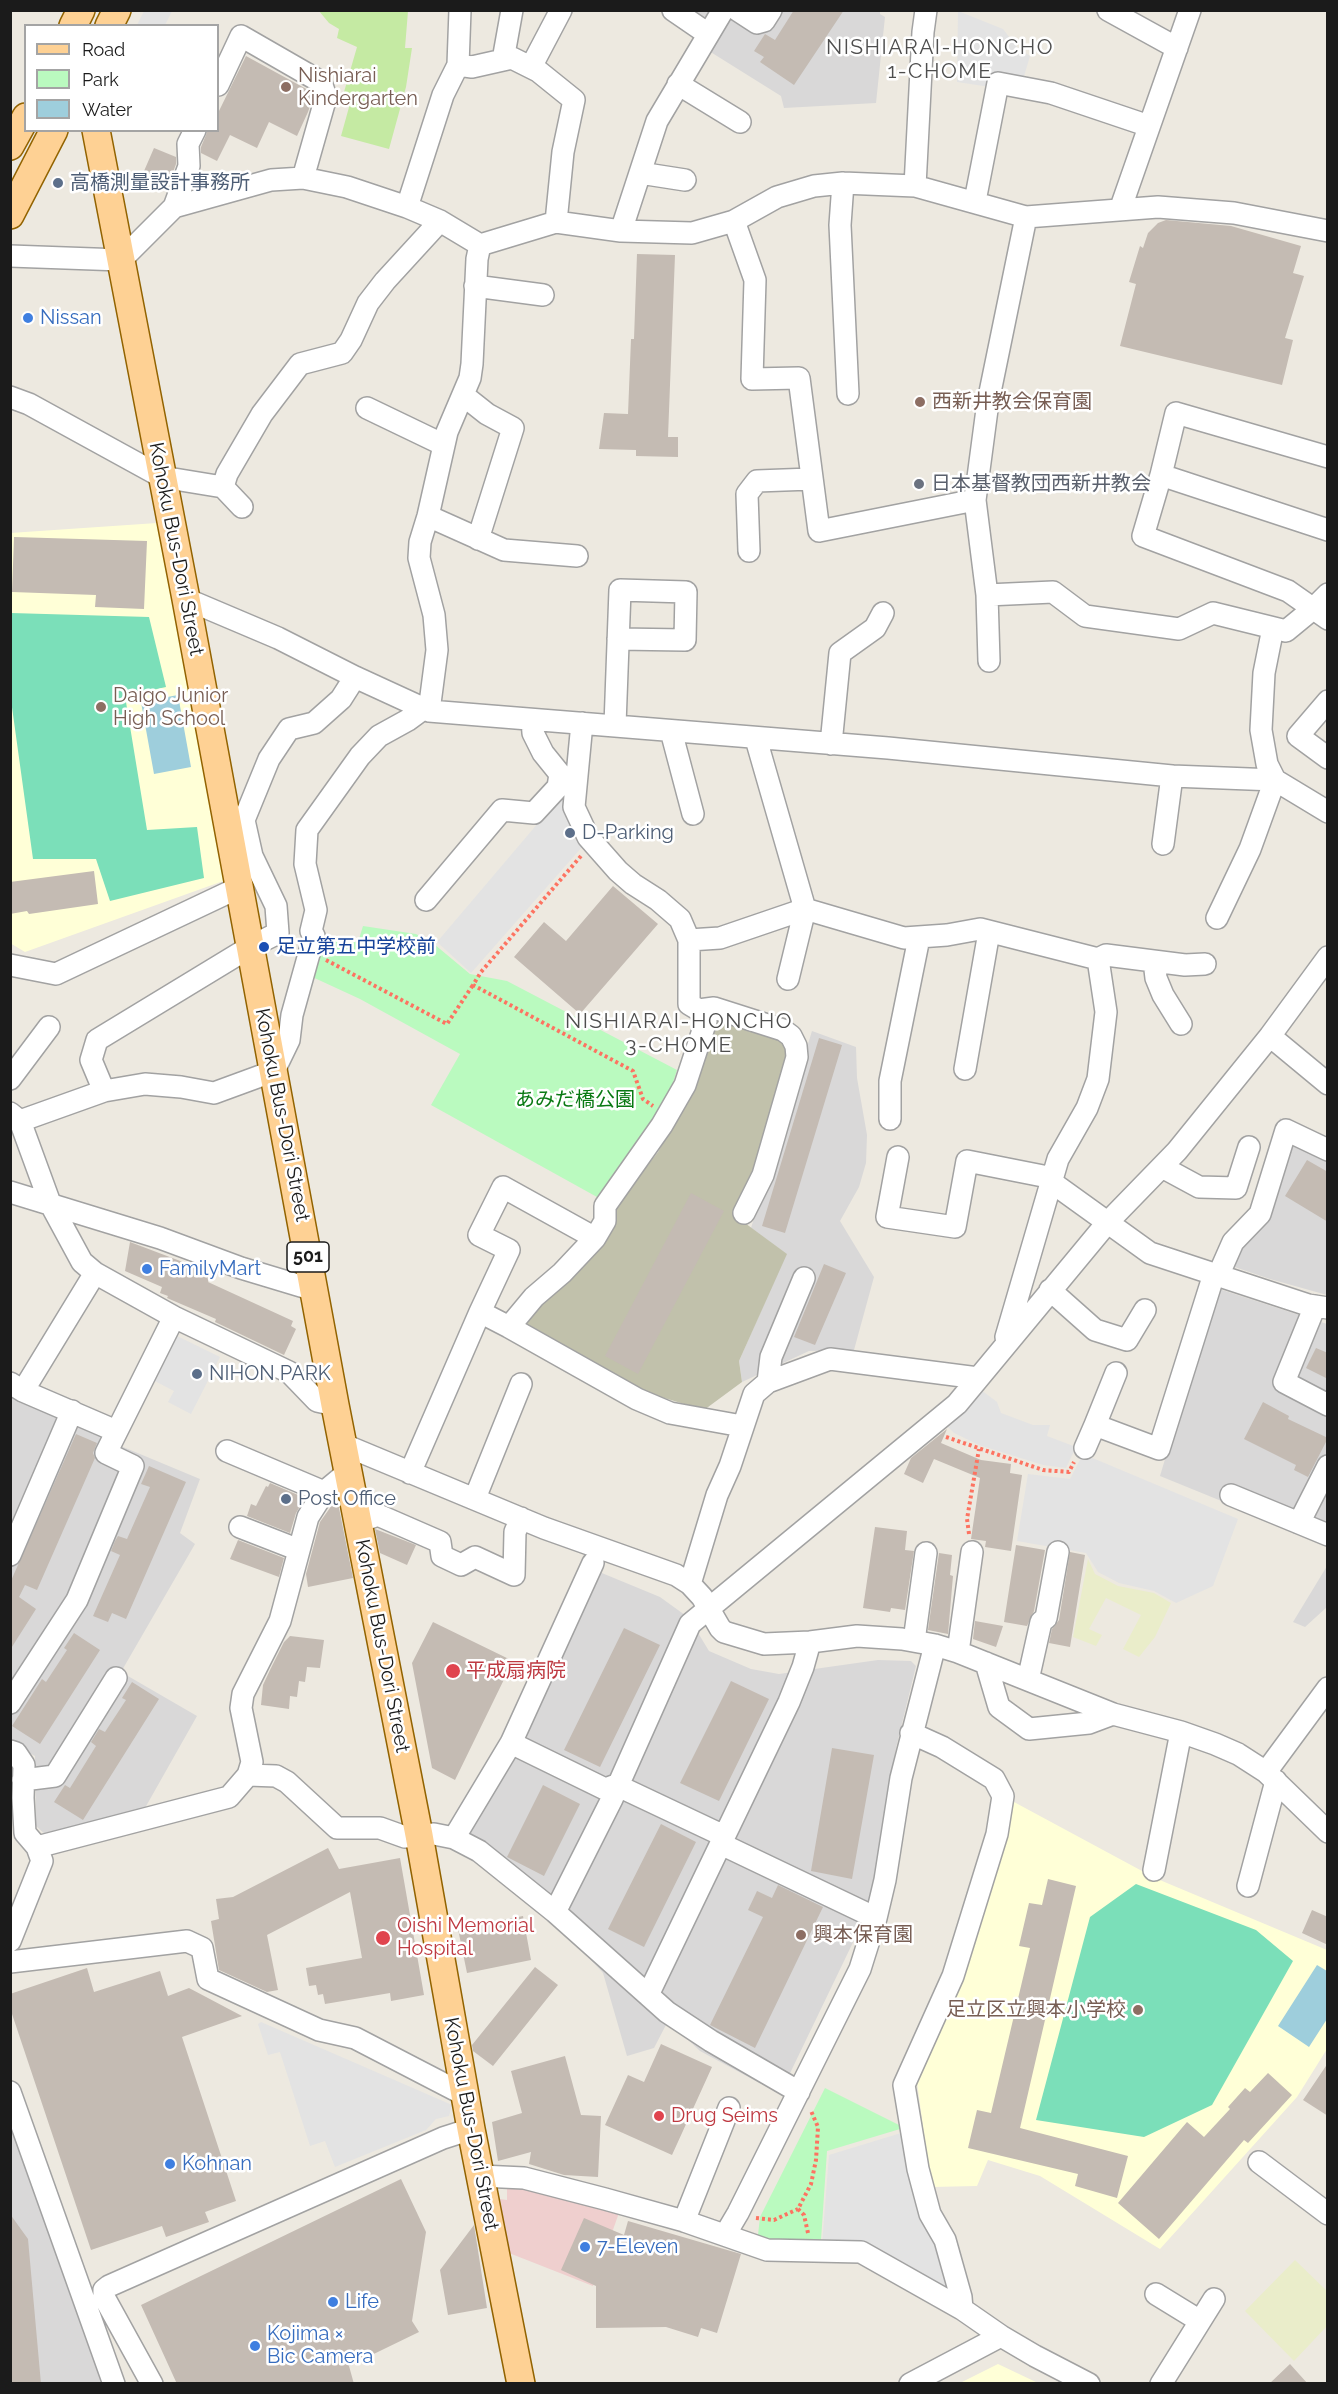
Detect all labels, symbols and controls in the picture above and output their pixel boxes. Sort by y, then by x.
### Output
legend [24,24,219,132]
district label: NISHIARAI-HONCHO 1-CHOME [826,35,1054,85]
text: Road [82,39,125,60]
place label: Nishiarai Kindergarten [298,64,418,111]
text: Park [82,69,119,90]
marker: Nishiarai Kindergarten [279,80,293,94]
text: Water [82,99,132,120]
place label: 高橋測量設計事務所 [70,171,250,195]
marker: 高橋測量設計事務所 [51,176,65,190]
place label: Nissan [40,306,102,330]
marker: Nissan [21,311,35,325]
place label: 西新井教会保育園 [932,390,1092,414]
marker: 西新井教会保育園 [913,395,927,409]
street label: Kohoku Bus-Dori Street [144,440,208,658]
place label: 日本基督教団西新井教会 [931,472,1151,496]
marker: 日本基督教団西新井教会 [912,477,926,491]
place label: Daigo Junior High School [113,684,228,731]
marker: Daigo Junior High School [94,700,108,714]
place label: D-Parking [582,821,674,845]
marker: D-Parking [563,826,577,840]
place label: 足立第五中学校前 [276,935,436,959]
marker: 足立第五中学校前 [257,940,271,954]
street label: Kohoku Bus-Dori Street [250,1006,314,1224]
district label: NISHIARAI-HONCHO 3-CHOME [565,1009,793,1059]
park label: あみだ橋公園 [515,1088,635,1112]
road number: 501 [287,1242,329,1272]
place label: FamilyMart [159,1257,261,1281]
marker: FamilyMart [140,1262,154,1276]
place label: NIHON PARK [209,1362,331,1386]
marker: NIHON PARK [190,1367,204,1381]
place label: Post Office [298,1487,396,1511]
marker: Post Office [279,1492,293,1506]
street label: Kohoku Bus-Dori Street [350,1537,414,1755]
place label: 平成扇病院 [466,1659,566,1683]
marker: 平成扇病院 [444,1662,462,1680]
place label: Oishi Memorial Hospital [397,1914,534,1961]
place label: 興本保育園 [813,1923,913,1947]
marker: 興本保育園 [794,1928,808,1942]
marker: Oishi Memorial Hospital [374,1929,392,1947]
place label: 足立区立興本小学校 [946,1998,1126,2022]
marker: 足立区立興本小学校 [1131,2003,1145,2017]
street label: Kohoku Bus-Dori Street [439,2015,503,2233]
place label: Drug Seims [671,2104,778,2128]
marker: Drug Seims [652,2109,666,2123]
place label: Kohnan [182,2152,252,2176]
marker: Kohnan [163,2157,177,2171]
place label: 7-Eleven [597,2235,678,2259]
marker: 7-Eleven [578,2240,592,2254]
place label: Life [345,2290,379,2314]
marker: Life [326,2295,340,2309]
place label: Kojima × Bic Camera [267,2322,373,2369]
marker: Kojima × Bic Camera [248,2339,262,2353]

